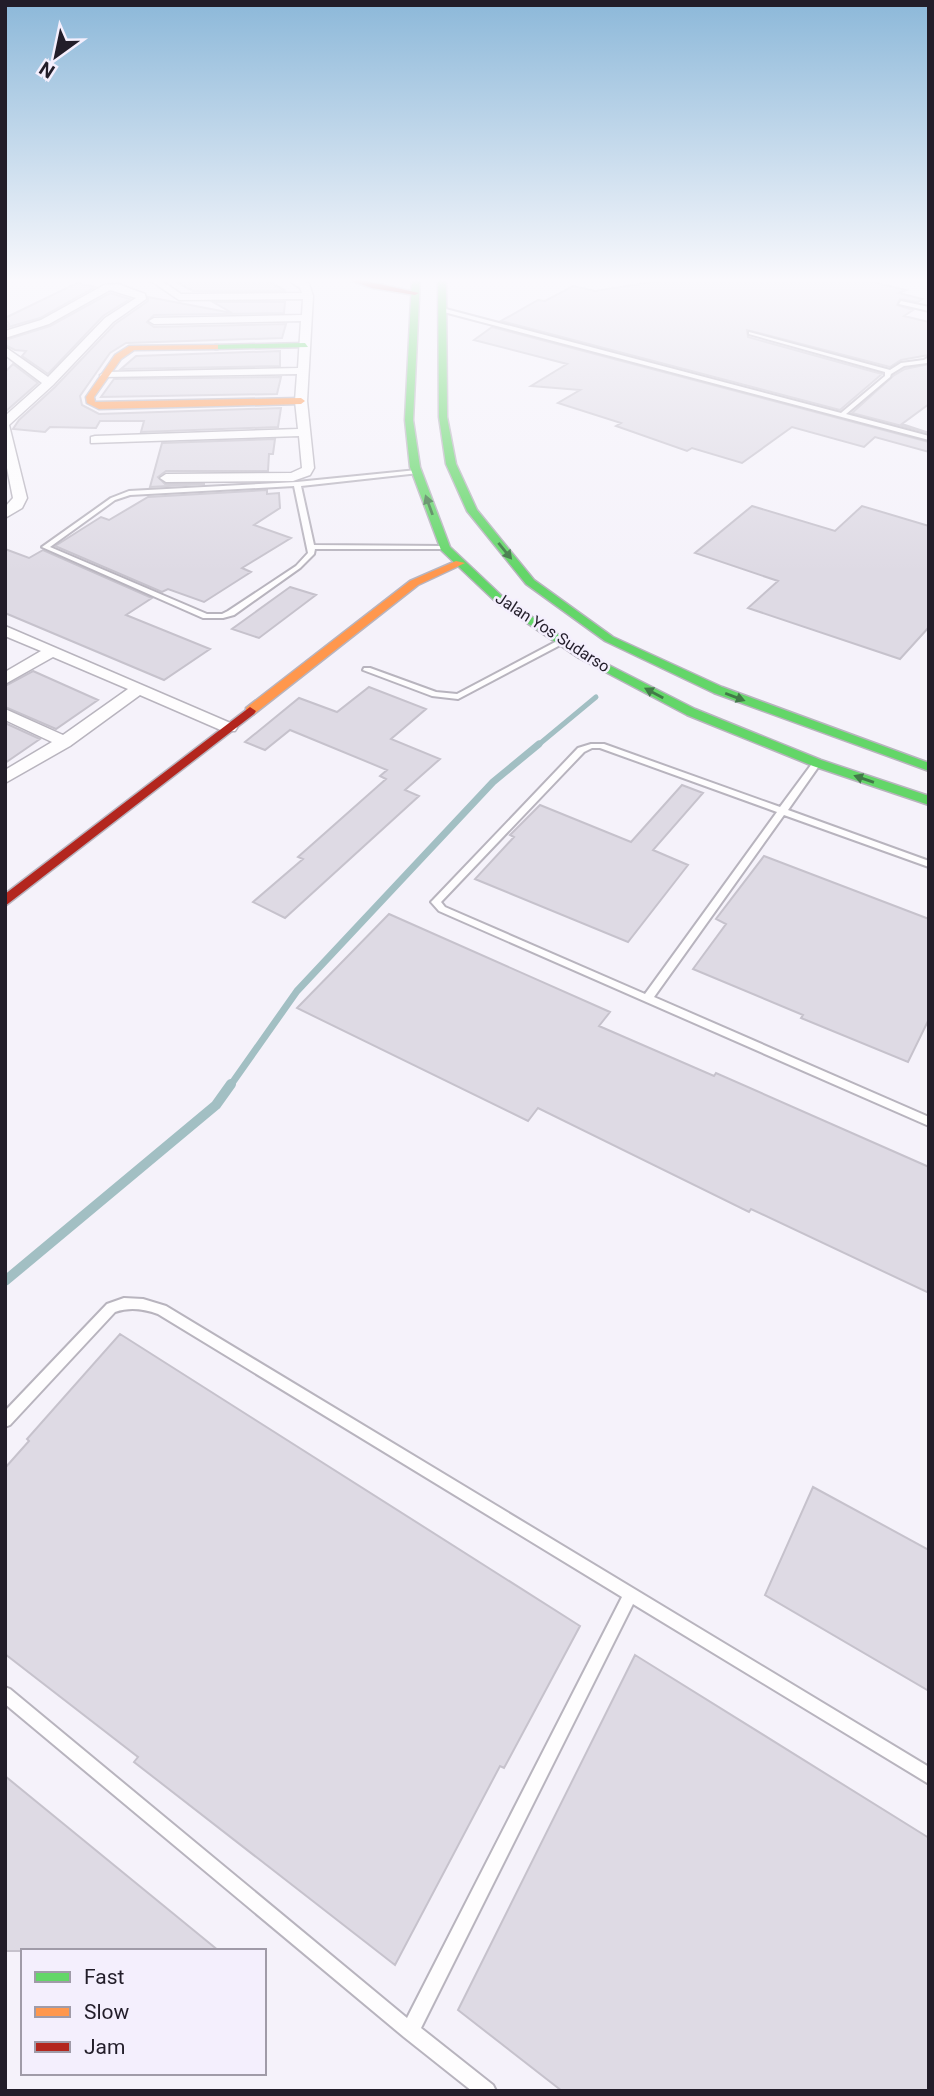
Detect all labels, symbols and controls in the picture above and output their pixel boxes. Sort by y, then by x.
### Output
north arrow [21,21,91,91]
text: N [35,57,59,83]
one-way arrow [423,495,434,516]
one-way arrow [497,541,512,559]
street label: Jalan Yos Sudarso [492,588,613,676]
one-way arrow [644,687,664,698]
one-way arrow [725,692,746,703]
one-way arrow [853,773,874,784]
legend [21,1949,266,2075]
text: Fast [84,1965,125,1989]
text: Slow [84,2000,130,2024]
text: Jam [84,2035,125,2059]

